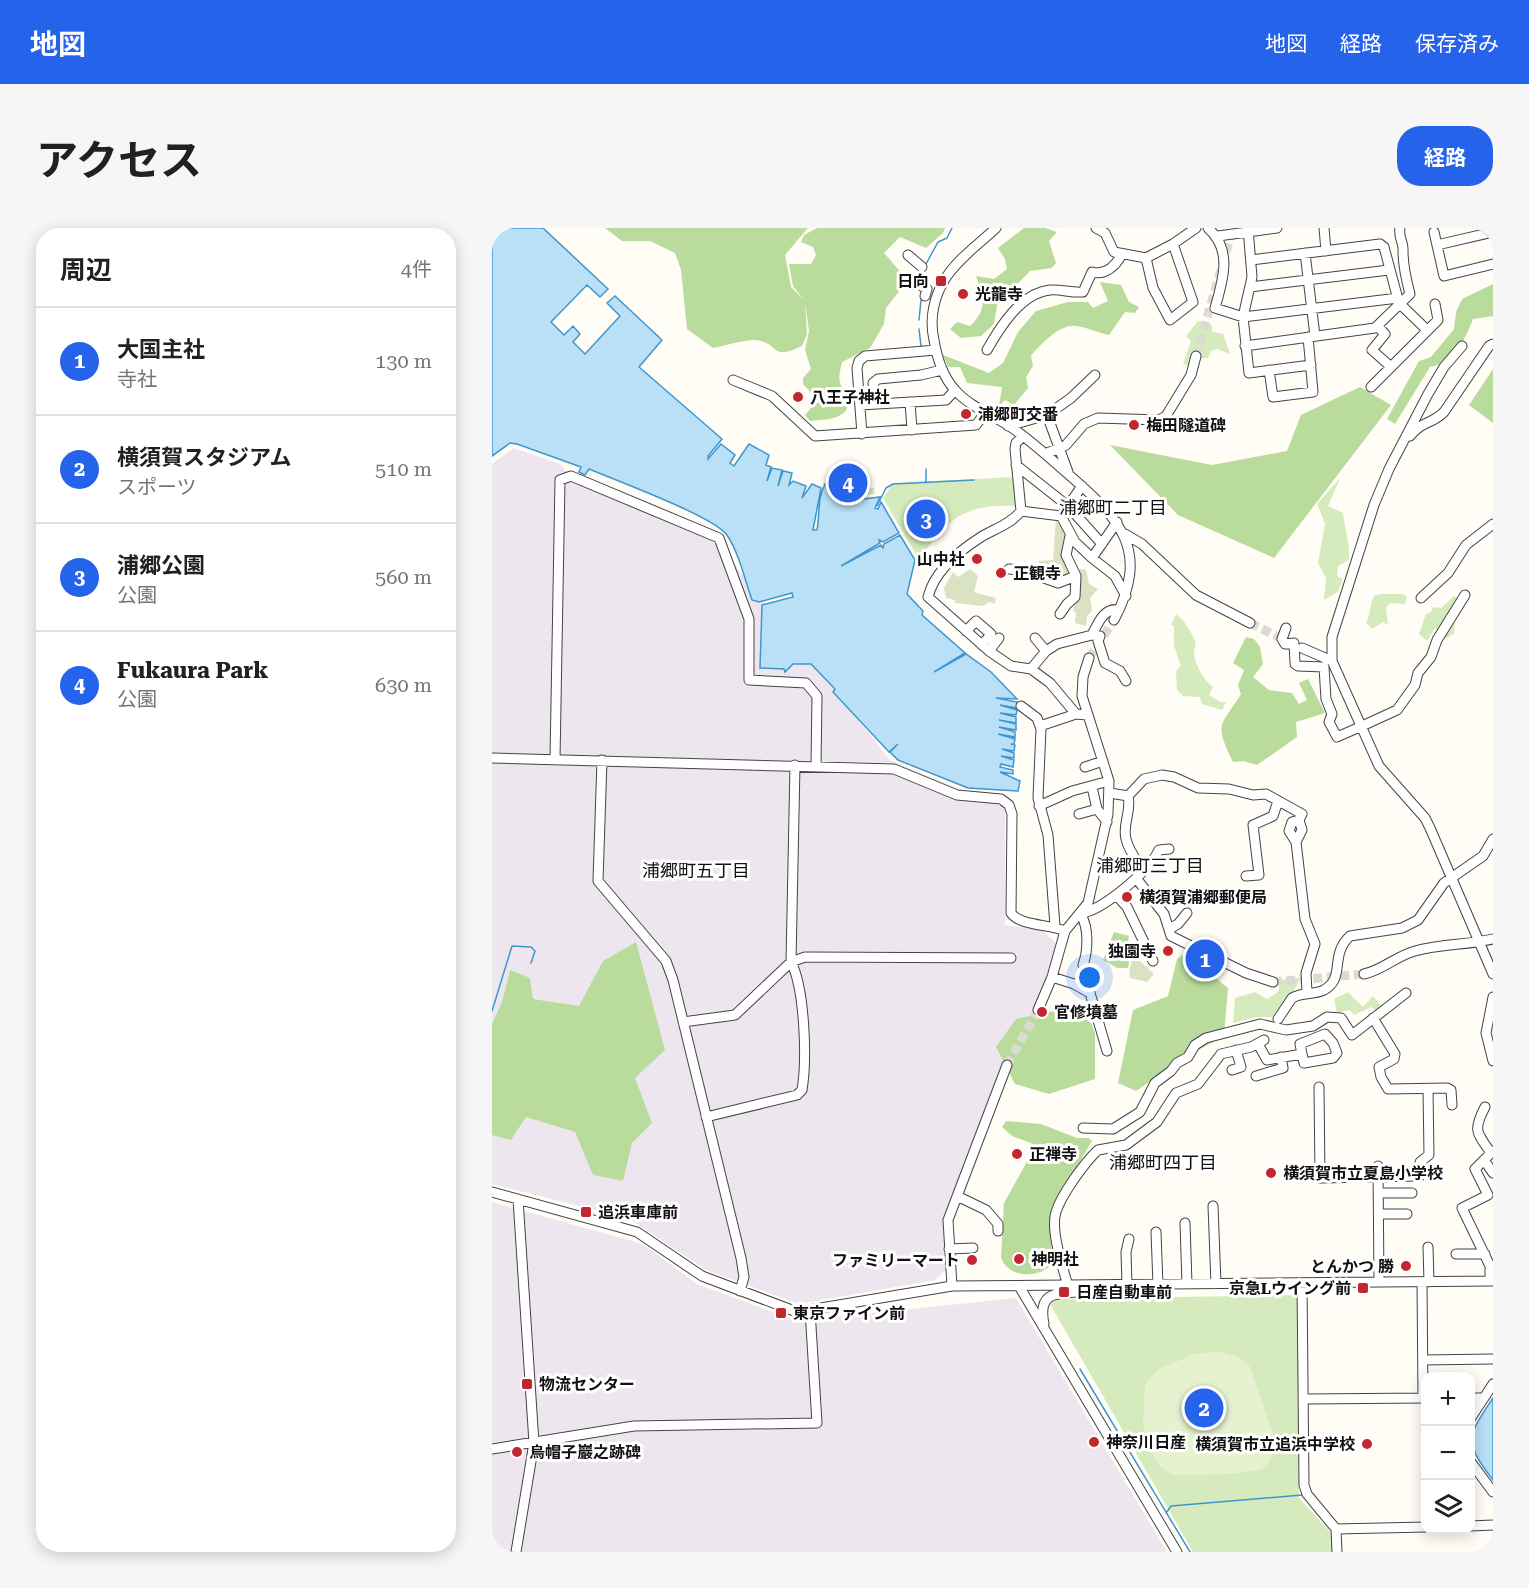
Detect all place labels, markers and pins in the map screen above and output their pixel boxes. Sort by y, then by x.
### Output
place label: 日向 [897,272,929,291]
marker: 日向 [934,274,948,288]
place label: 光龍寺 [975,285,1023,304]
marker: 光龍寺 [956,287,970,301]
place label: 八王子神社 [810,388,890,407]
marker: 八王子神社 [791,390,805,404]
place label: 浦郷町交番 [978,405,1058,424]
marker: 浦郷町交番 [959,407,973,421]
place label: 梅田隧道碑 [1146,416,1226,435]
marker: 梅田隧道碑 [1127,418,1141,432]
pin: 4 [828,460,868,506]
pin: 3 [906,496,946,542]
place label: 山中社 [917,550,965,569]
marker: 山中社 [970,552,984,566]
place label: 正観寺 [1013,564,1061,583]
marker: 正観寺 [994,566,1008,580]
place label: 横須賀浦郷郵便局 [1139,888,1267,907]
marker: 横須賀浦郷郵便局 [1120,890,1134,904]
pin: 1 [1186,936,1224,982]
place label: 独園寺 [1108,942,1156,961]
marker: 独園寺 [1161,944,1175,958]
place label: 官修墳墓 [1054,1003,1118,1022]
marker: 官修墳墓 [1035,1005,1049,1019]
place label: 正禅寺 [1029,1145,1077,1164]
marker: 正禅寺 [1010,1147,1024,1161]
place label: 横須賀市立夏島小学校 [1283,1164,1443,1183]
marker: 横須賀市立夏島小学校 [1264,1166,1278,1180]
place label: 追浜車庫前 [598,1203,678,1222]
marker: 追浜車庫前 [579,1205,593,1219]
place label: 神明社 [1031,1250,1079,1269]
place label: ファミリーマート [832,1251,960,1270]
marker: 神明社 [1012,1252,1026,1266]
marker: ファミリーマート [965,1253,979,1267]
place label: とんかつ 勝 [1310,1257,1394,1276]
marker: とんかつ 勝 [1399,1259,1413,1273]
place label: 京急Lウイング前 [1229,1279,1351,1298]
marker: 京急Lウイング前 [1356,1281,1370,1295]
place label: 日産自動車前 [1076,1283,1172,1302]
marker: 日産自動車前 [1057,1285,1071,1299]
place label: 東京ファイン前 [793,1304,905,1323]
marker: 東京ファイン前 [774,1306,788,1320]
place label: 物流センター [539,1375,635,1394]
marker: 物流センター [520,1377,534,1391]
pin: 2 [1184,1386,1224,1430]
place label: 神奈川日産 [1106,1433,1186,1452]
marker: 神奈川日産 [1087,1435,1101,1449]
place label: 横須賀市立追浜中学校 [1195,1435,1355,1454]
marker: 横須賀市立追浜中学校 [1360,1437,1374,1451]
place label: 烏帽子巖之跡碑 [529,1443,641,1462]
marker: 烏帽子巖之跡碑 [510,1445,524,1459]

